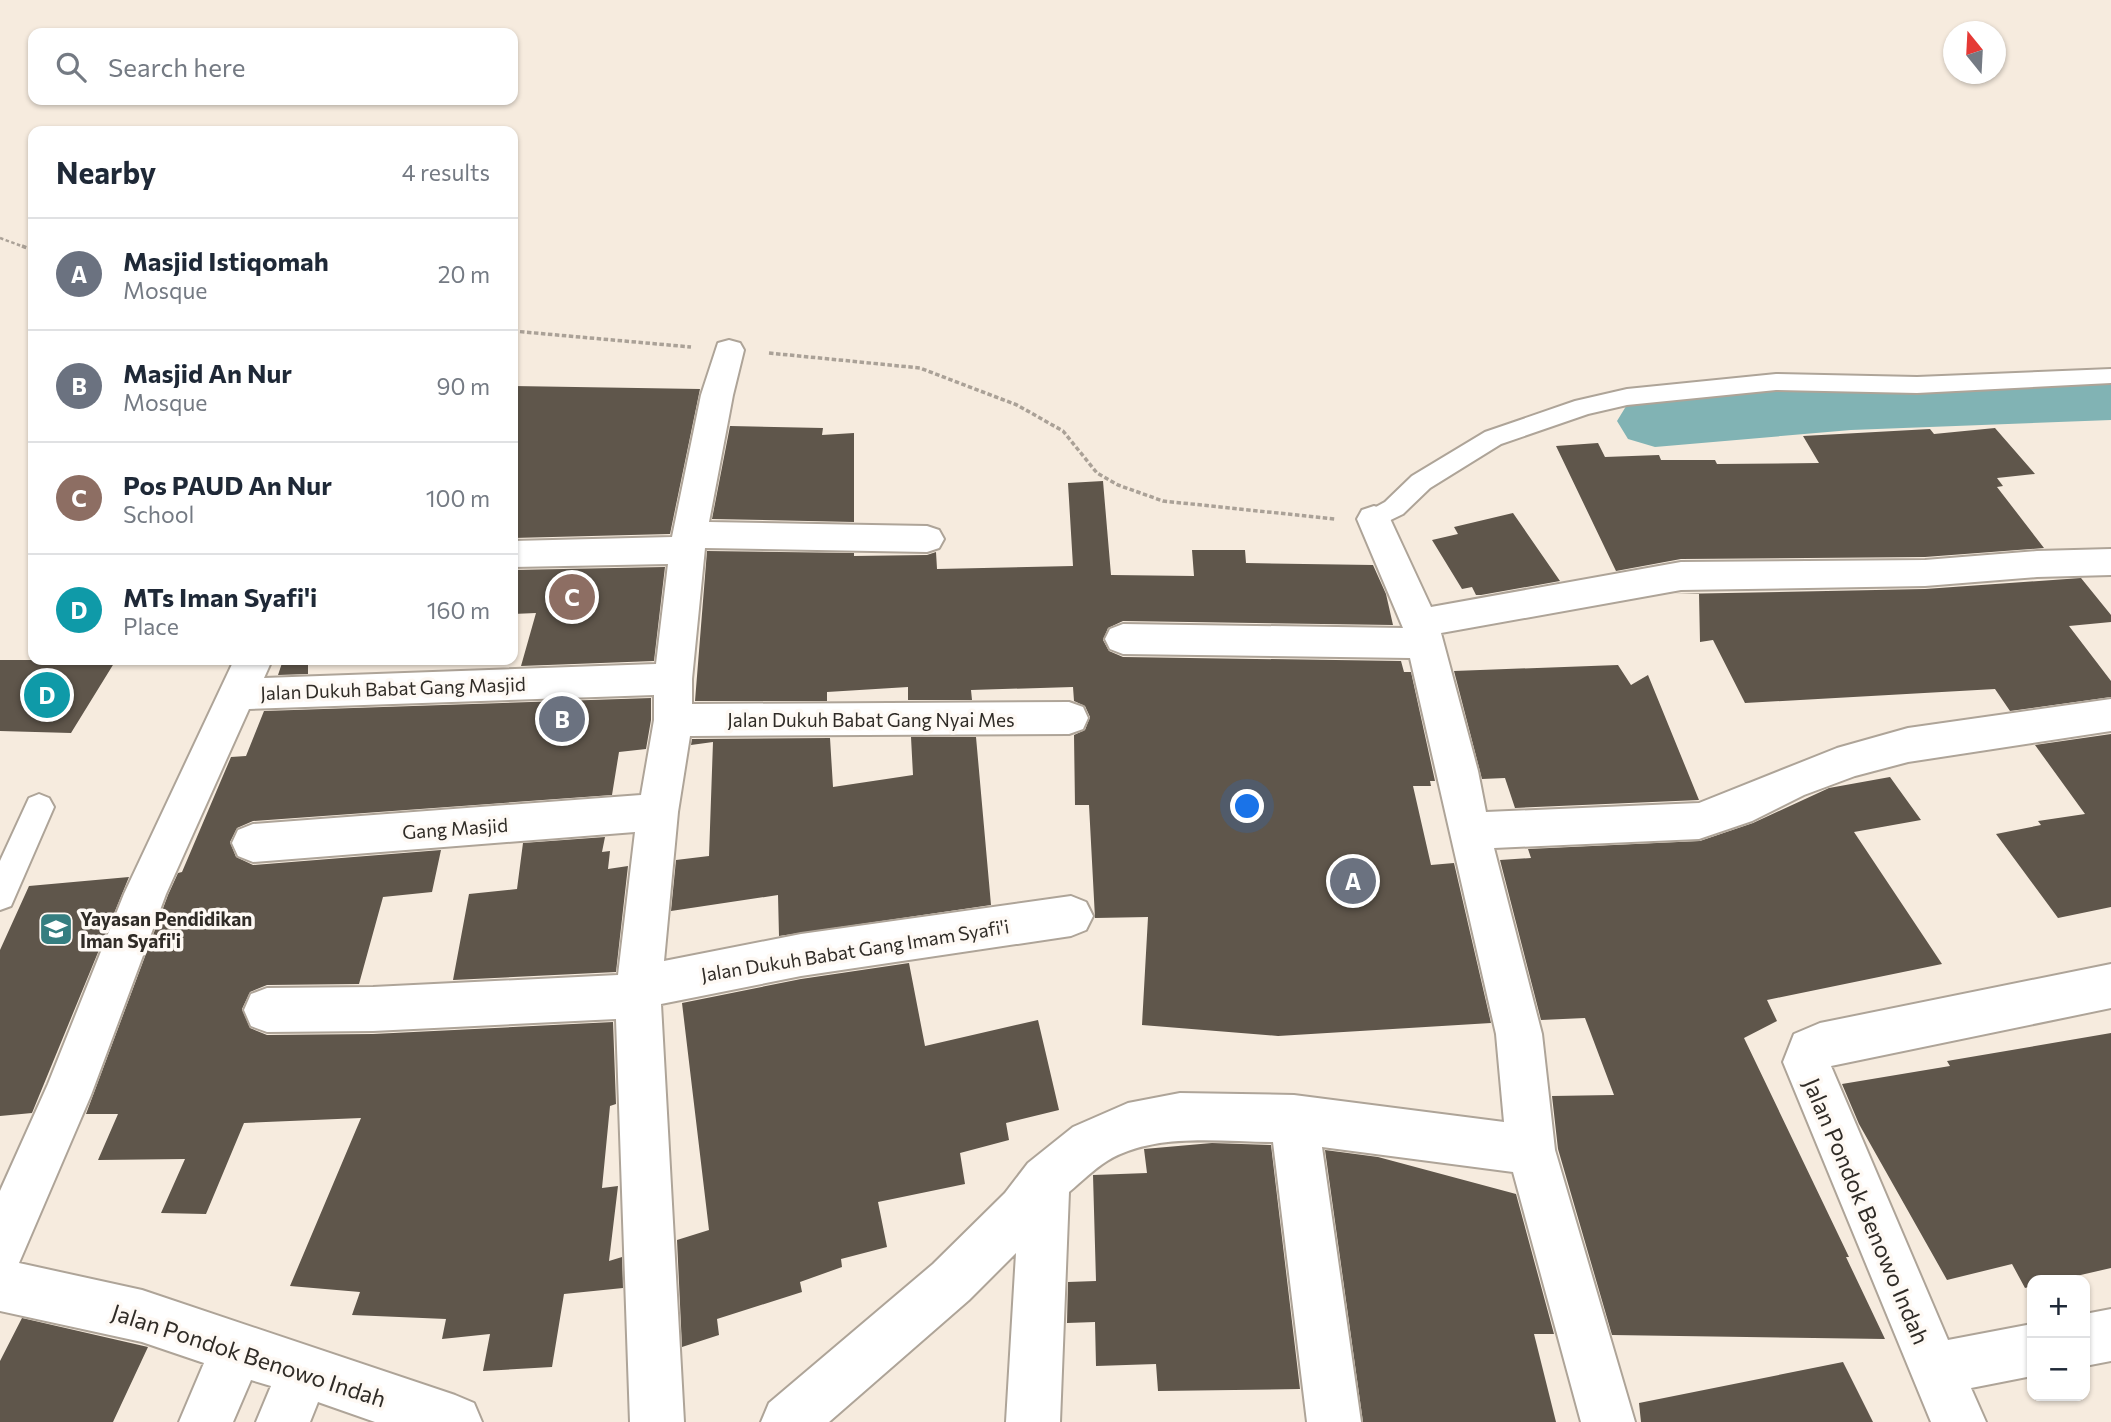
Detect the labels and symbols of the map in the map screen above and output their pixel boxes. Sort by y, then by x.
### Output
north arrow [1943,21,2006,84]
pin: C [549,571,595,623]
pin: D [24,669,70,721]
street label: Jalan Dukuh Babat Gang Masjid [260,672,526,704]
pin: B [539,693,585,745]
street label: Jalan Dukuh Babat Gang Nyai Mes [727,708,1015,731]
your location [1230,789,1264,823]
street label: Gang Masjid [401,813,509,843]
pin: A [1330,855,1376,907]
place label: Yayasan Pendidikan Iman Syafi'i [80,907,252,952]
school or university icon: Yayasan Pendidikan Iman Syafi'i [37,910,75,948]
street label: Jalan Dukuh Babat Gang Imam Syafi'i [699,914,1011,986]
street label: Jalan Pondok Benowo Indah [1798,1074,1936,1348]
street label: Jalan Pondok Benowo Indah [108,1297,390,1413]

